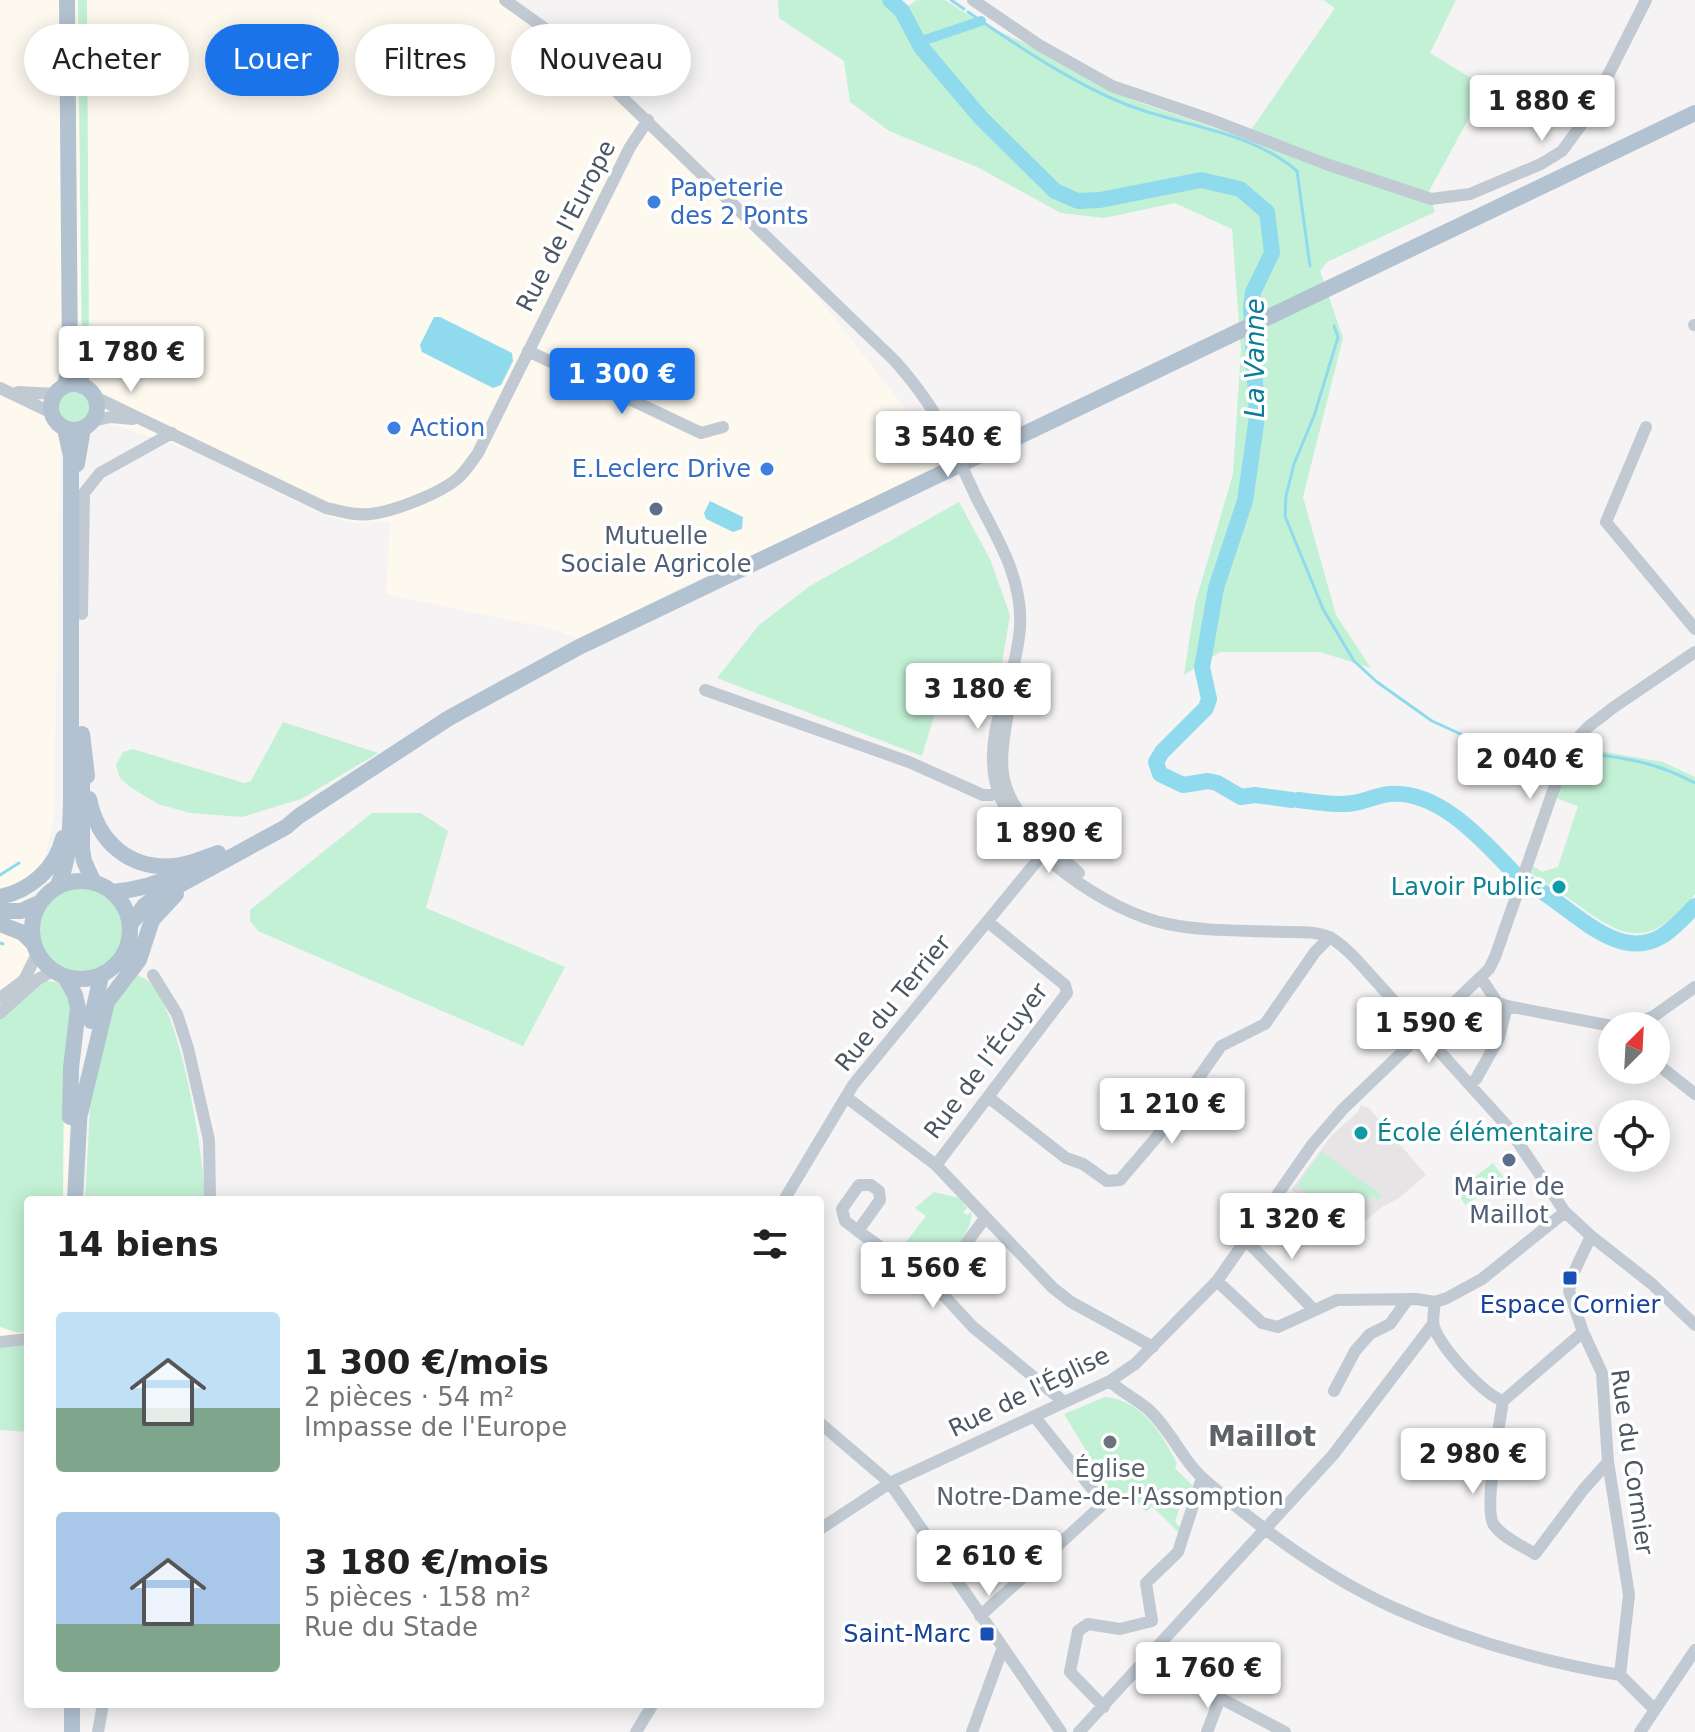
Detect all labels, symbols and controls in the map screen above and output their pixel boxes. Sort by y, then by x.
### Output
chip: Acheter [24,24,189,96]
chip: Louer [205,24,339,96]
chip: Filtres [355,24,495,96]
chip: Nouveau [511,24,691,96]
pin: 1 880 € [1468,75,1616,143]
text: 1 880 € [1488,86,1596,116]
street label: Rue de l'Europe [511,136,621,316]
place label: Papeterie des 2 Ponts [670,174,808,230]
marker: Papeterie des 2 Ponts [645,193,663,211]
water label: La Vanne [1240,298,1270,418]
pin: 1 780 € [57,326,205,394]
text: 1 780 € [77,337,185,367]
pin: 1 300 € [548,348,696,416]
text: 1 300 € [568,359,676,389]
pin: 3 540 € [874,411,1022,479]
place label: Action [410,414,485,442]
marker: Action [385,419,403,437]
text: 3 540 € [894,422,1002,452]
place label: E.Leclerc Drive [572,455,751,483]
marker: E.Leclerc Drive [758,460,776,478]
marker: Mutuelle Sociale Agricole [647,500,665,518]
place label: Mutuelle Sociale Agricole [560,522,752,578]
pin: 3 180 € [904,663,1052,731]
text: 3 180 € [924,674,1032,704]
pin: 2 040 € [1456,733,1604,801]
text: 2 040 € [1476,744,1584,774]
pin: 1 890 € [975,807,1123,875]
text: 1 890 € [995,818,1103,848]
place label: Lavoir Public [1391,873,1543,901]
marker: Lavoir Public [1550,878,1568,896]
street label: Rue du Terrier [829,929,957,1077]
street label: Rue de l’Écuyer [918,977,1054,1144]
pin: 1 590 € [1355,997,1503,1065]
text: 1 590 € [1375,1008,1483,1038]
north arrow [1598,1012,1670,1084]
map controls [1598,1012,1670,1172]
pin: 1 210 € [1098,1078,1246,1146]
text: 1 210 € [1118,1089,1226,1119]
button: locate [1598,1100,1670,1172]
place label: École élémentaire [1377,1118,1594,1147]
marker: École élémentaire [1352,1124,1370,1142]
marker: Mairie de Maillot [1500,1151,1518,1169]
place label: Mairie de Maillot [1453,1173,1565,1229]
pin: 1 320 € [1218,1193,1366,1261]
text: 1 320 € [1238,1204,1346,1234]
icon: filters [748,1222,792,1266]
text: 14 biens [56,1224,219,1264]
pin: 1 560 € [859,1242,1007,1310]
text: 1 560 € [879,1253,987,1283]
marker: Espace Cornier [1561,1269,1579,1287]
place label: Espace Cornier [1480,1291,1660,1319]
street label: Rue de l'Église [944,1340,1114,1443]
text: 1 300 €/mois [304,1342,549,1382]
icon: home [120,1344,216,1440]
street label: Rue du Cormier [1605,1368,1659,1557]
text: 2 pièces · 54 m² [304,1382,514,1412]
text: Impasse de l'Europe [304,1412,567,1442]
district label: Maillot [1208,1420,1316,1453]
pin: 2 980 € [1399,1428,1547,1496]
marker: Église Notre-Dame-de-l'Assomption [1101,1433,1119,1451]
text: 2 980 € [1419,1439,1527,1469]
place label: Église Notre-Dame-de-l'Assomption [936,1454,1284,1511]
pin: 2 610 € [915,1530,1063,1598]
text: 2 610 € [935,1541,1043,1571]
text: 3 180 €/mois [304,1542,549,1582]
icon: home [120,1544,216,1640]
text: 5 pièces · 158 m² [304,1582,531,1612]
text: Rue du Stade [304,1612,478,1642]
place label: Saint-Marc [843,1620,971,1648]
marker: Saint-Marc [978,1625,996,1643]
pin: 1 760 € [1134,1642,1282,1710]
text: 1 760 € [1154,1653,1262,1683]

